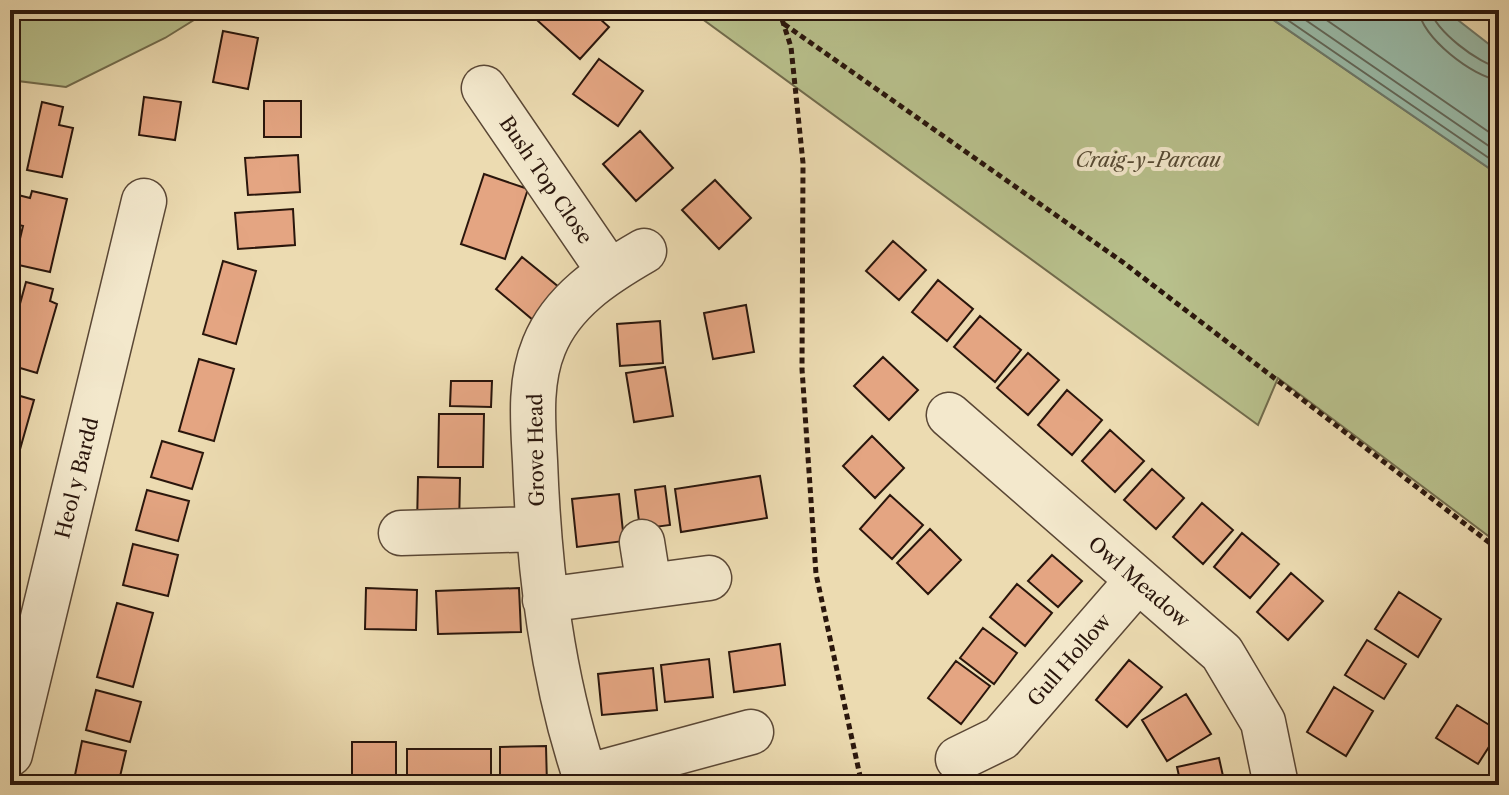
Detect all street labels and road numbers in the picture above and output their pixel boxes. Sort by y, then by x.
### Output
street label: Bush Top Close [494,112,598,248]
street label: Grove Head [523,393,549,507]
street label: Heol y Bardd [50,415,104,541]
street label: Owl Meadow [1083,532,1195,633]
street label: Gull Hollow [1022,609,1116,711]

